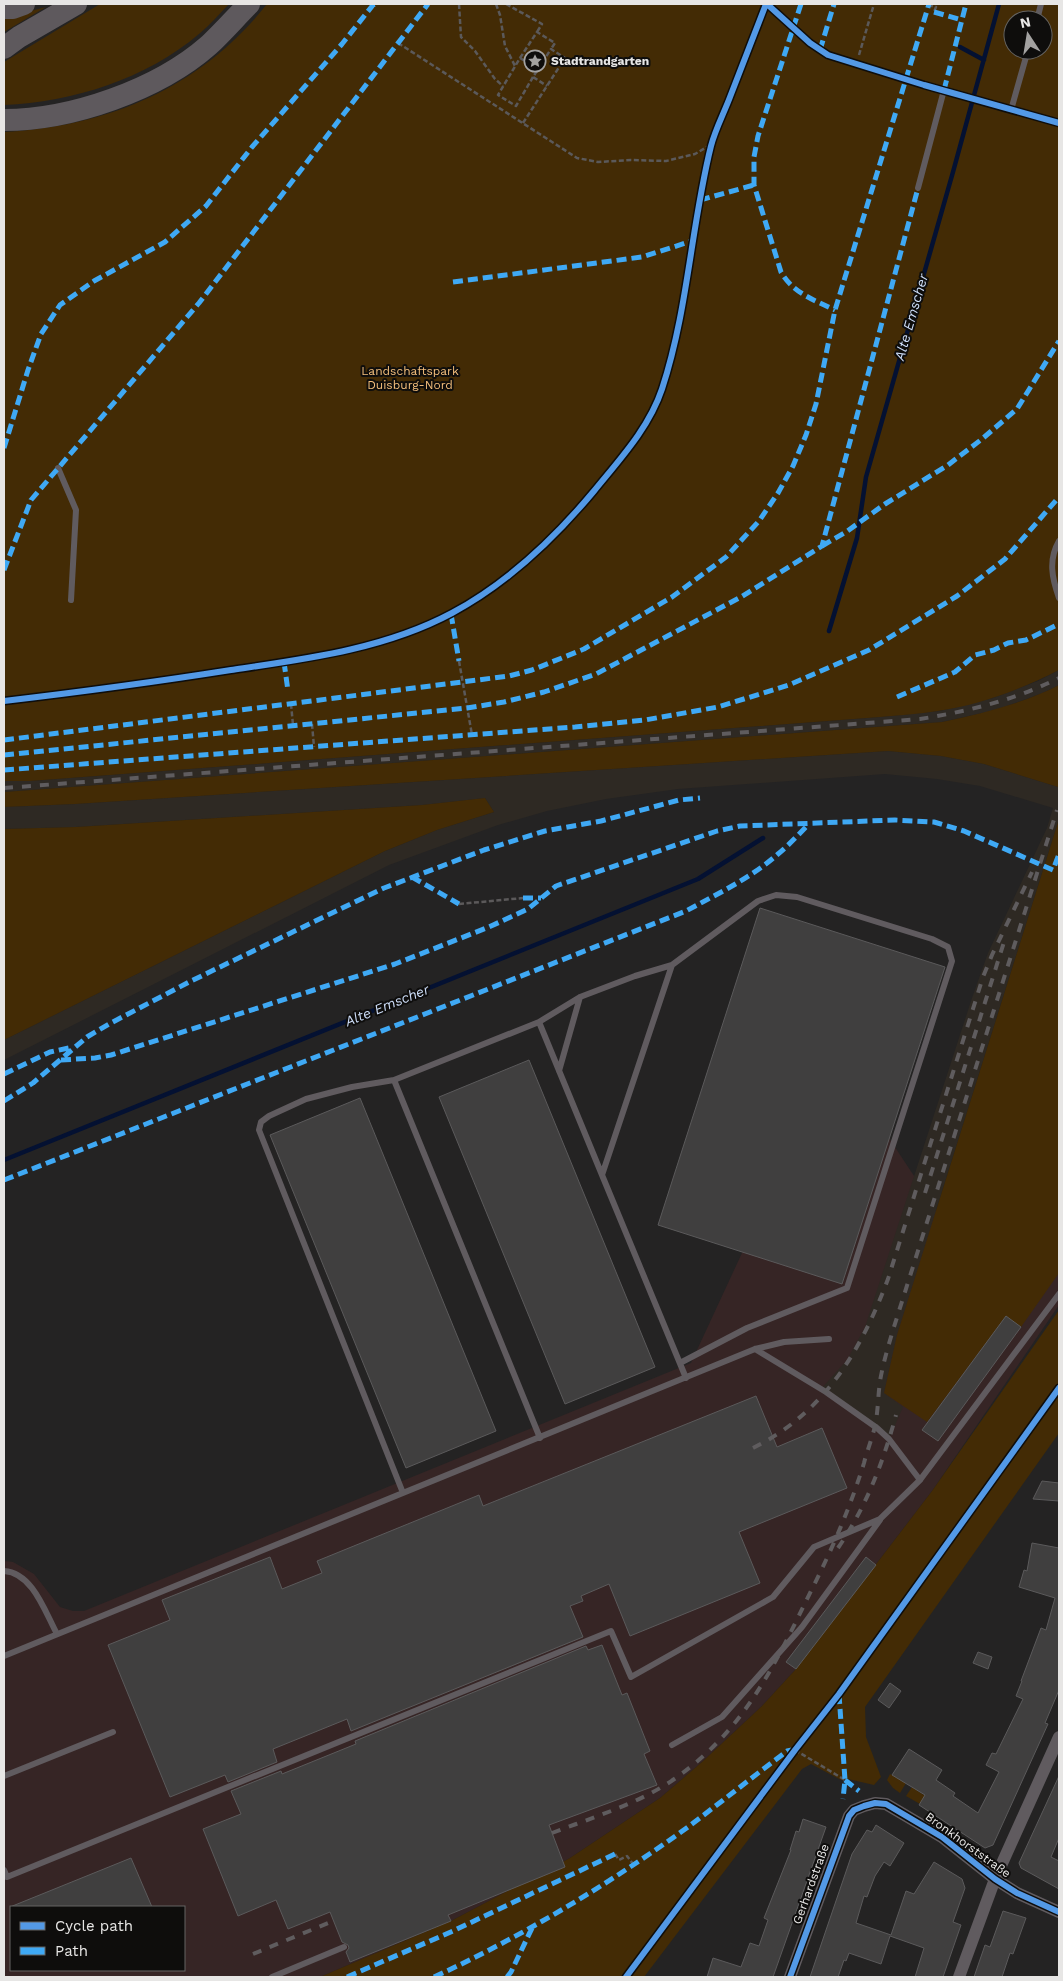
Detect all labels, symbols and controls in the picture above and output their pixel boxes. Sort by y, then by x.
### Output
north arrow [1003,10,1053,60]
text: N [1019,13,1032,31]
place icon: Stadtrandgarten [523,49,547,73]
place label: Stadtrandgarten [551,54,649,68]
water label: Alte Emscher [891,271,931,363]
park label: Landschaftspark Duisburg-Nord [361,364,459,392]
water label: Alte Emscher [342,981,432,1030]
street label: Bronkhorststraße [923,1809,1013,1881]
street label: Gerhardstraße [790,1842,832,1926]
legend [10,1906,185,1971]
text: Cycle path [55,1917,133,1935]
text: Path [55,1942,88,1960]

